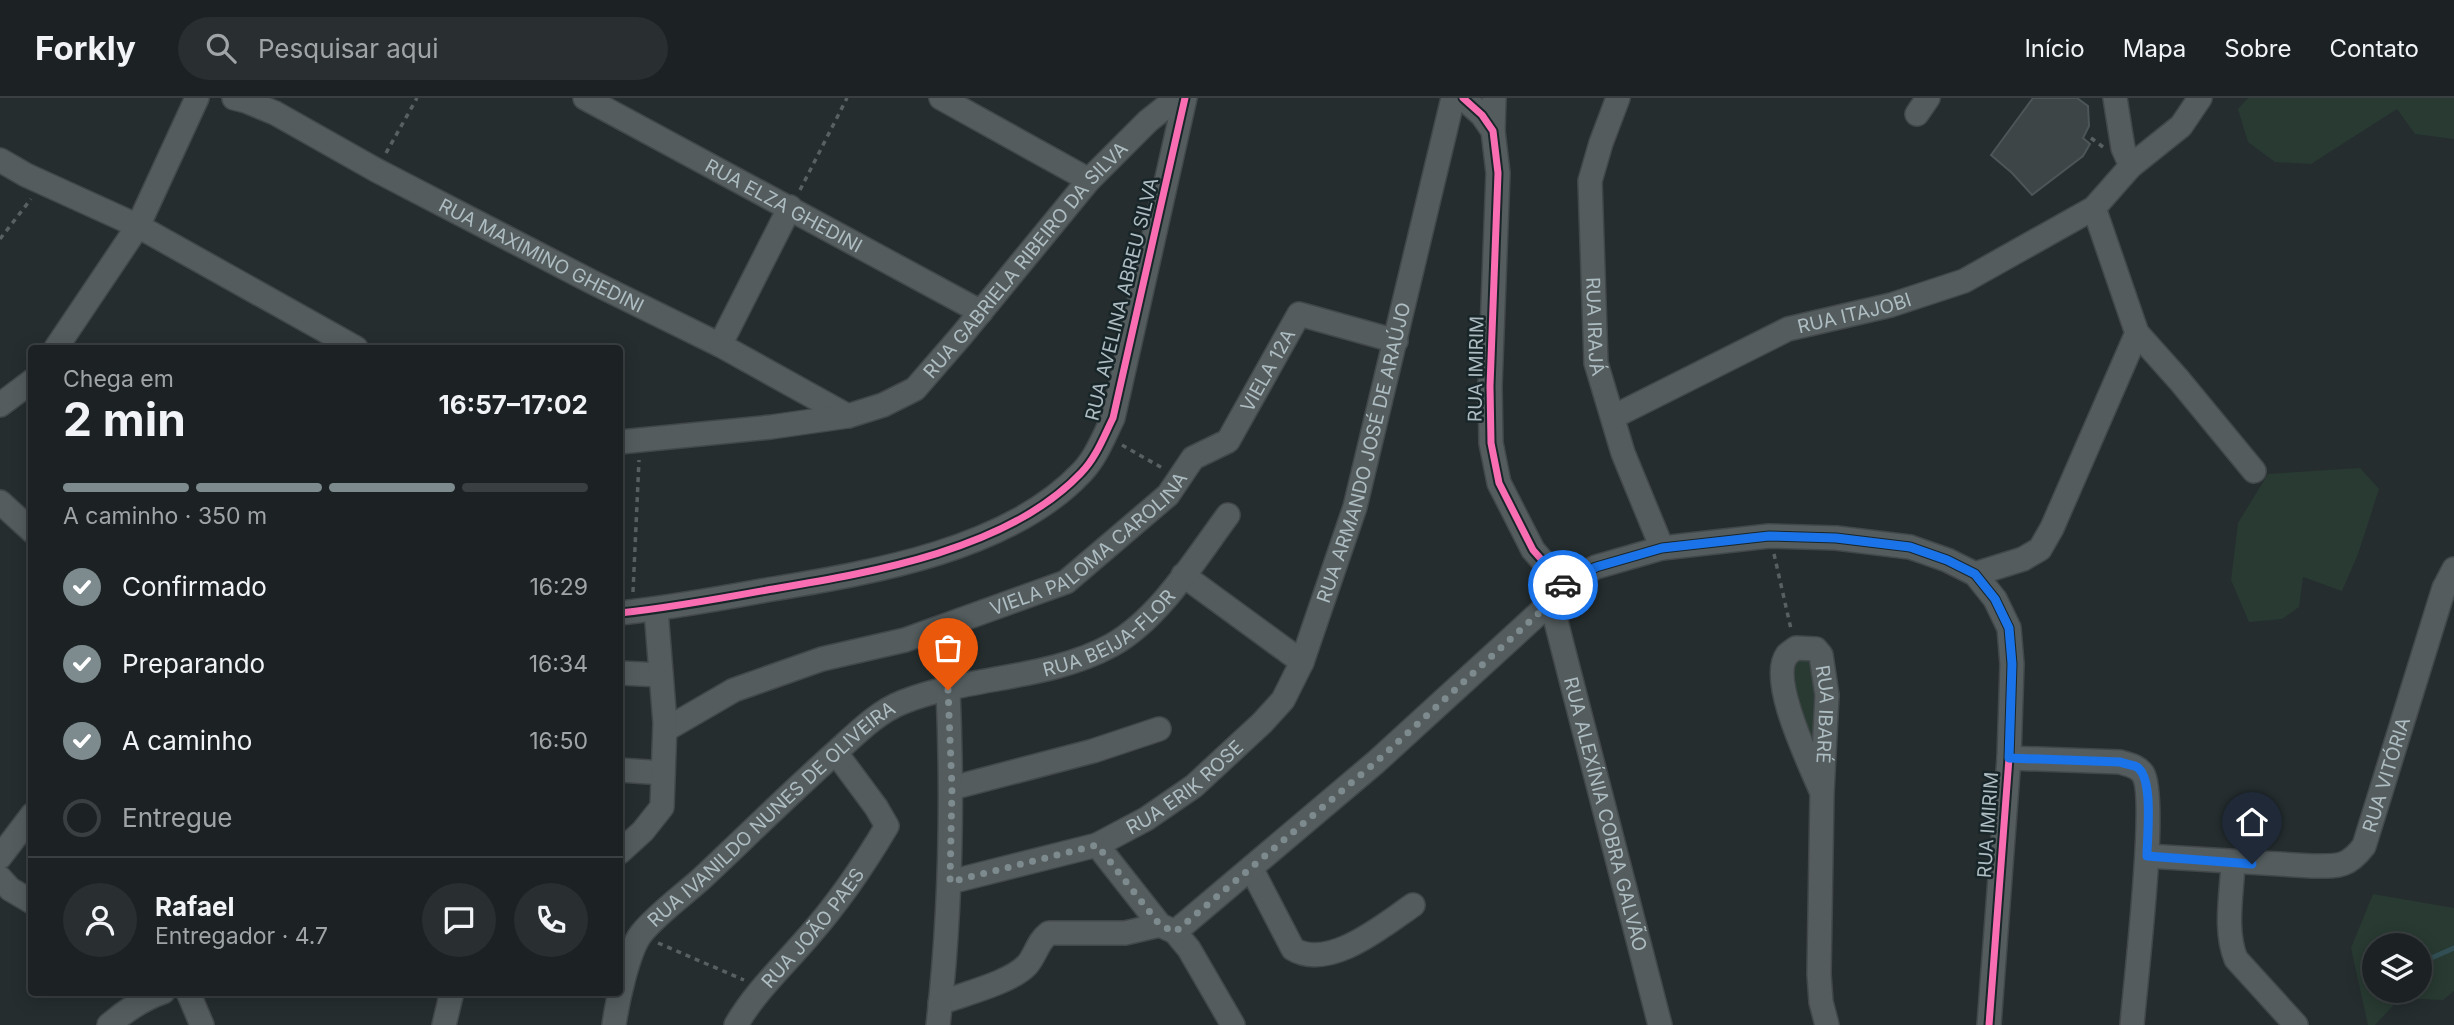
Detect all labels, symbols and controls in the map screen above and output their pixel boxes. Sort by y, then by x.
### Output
search box [178,17,668,80]
text: Forkly [35,28,136,68]
icon: search [202,29,240,67]
text: Pesquisar aqui [258,33,438,64]
text: Início [2024,34,2085,63]
text: Mapa [2123,34,2186,63]
text: Sobre [2224,34,2291,63]
text: Contato [2329,34,2419,63]
street label: RUA GABRIELA RIBEIRO DA SILVA [918,137,1132,383]
street label: RUA ELZA GHEDINI [701,154,866,257]
street label: RUA AVELINA ABREU SILVA [1081,175,1163,423]
street label: RUA MAXIMINO GHEDINI [435,193,648,317]
street label: RUA IRAJÁ [1582,277,1612,378]
street label: RUA ITAJOBI [1795,288,1914,338]
street label: RUA ARMANDO JOSÉ DE ARAÚJO [1312,300,1415,606]
street label: RUA IMIRIM [1464,316,1488,422]
street label: VIELA 12A [1235,325,1300,416]
text: Chega em [63,365,174,393]
text: 16:57–17:02 [438,389,588,420]
text: 2 min [63,391,186,447]
street label: VIELA PALOMA CAROLINA [987,467,1192,620]
text: A caminho · 350 m [63,502,267,530]
courier [1528,550,1598,620]
icon: car [1544,566,1582,604]
icon: check [63,568,101,606]
text: Confirmado [122,571,267,602]
text: 16:29 [529,573,588,601]
street label: RUA BEIJA-FLOR [1040,585,1180,681]
pin [918,618,978,690]
icon: bag [929,629,967,667]
icon: check [63,645,101,683]
text: Preparando [122,648,265,679]
text: 16:34 [529,650,588,678]
street label: RUA IBARÉ [1811,664,1839,764]
street label: RUA ALEXÍNIA COBRA GALVÃO [1559,674,1652,954]
street label: RUA IVANILDO NUNES DE OLIVEIRA [643,696,899,931]
street label: RUA VITÓRIA [2357,714,2415,835]
icon: check [63,722,101,760]
text: A caminho [122,725,252,756]
text: 16:50 [529,727,588,755]
street label: RUA ERIK ROSE [1122,735,1248,839]
street label: RUA IMIRIM [1973,771,2003,879]
pin [2222,792,2282,864]
text: Entregue [122,802,233,833]
icon: home [2233,803,2271,841]
street label: RUA JOÃO PAES [756,863,869,993]
button: person [63,883,137,957]
button: chat [422,883,496,957]
button: phone [514,883,588,957]
text: Rafael [155,891,235,922]
text: Entregador · 4.7 [155,922,328,950]
map controls [2362,933,2432,1003]
button: layers [2362,933,2432,1003]

